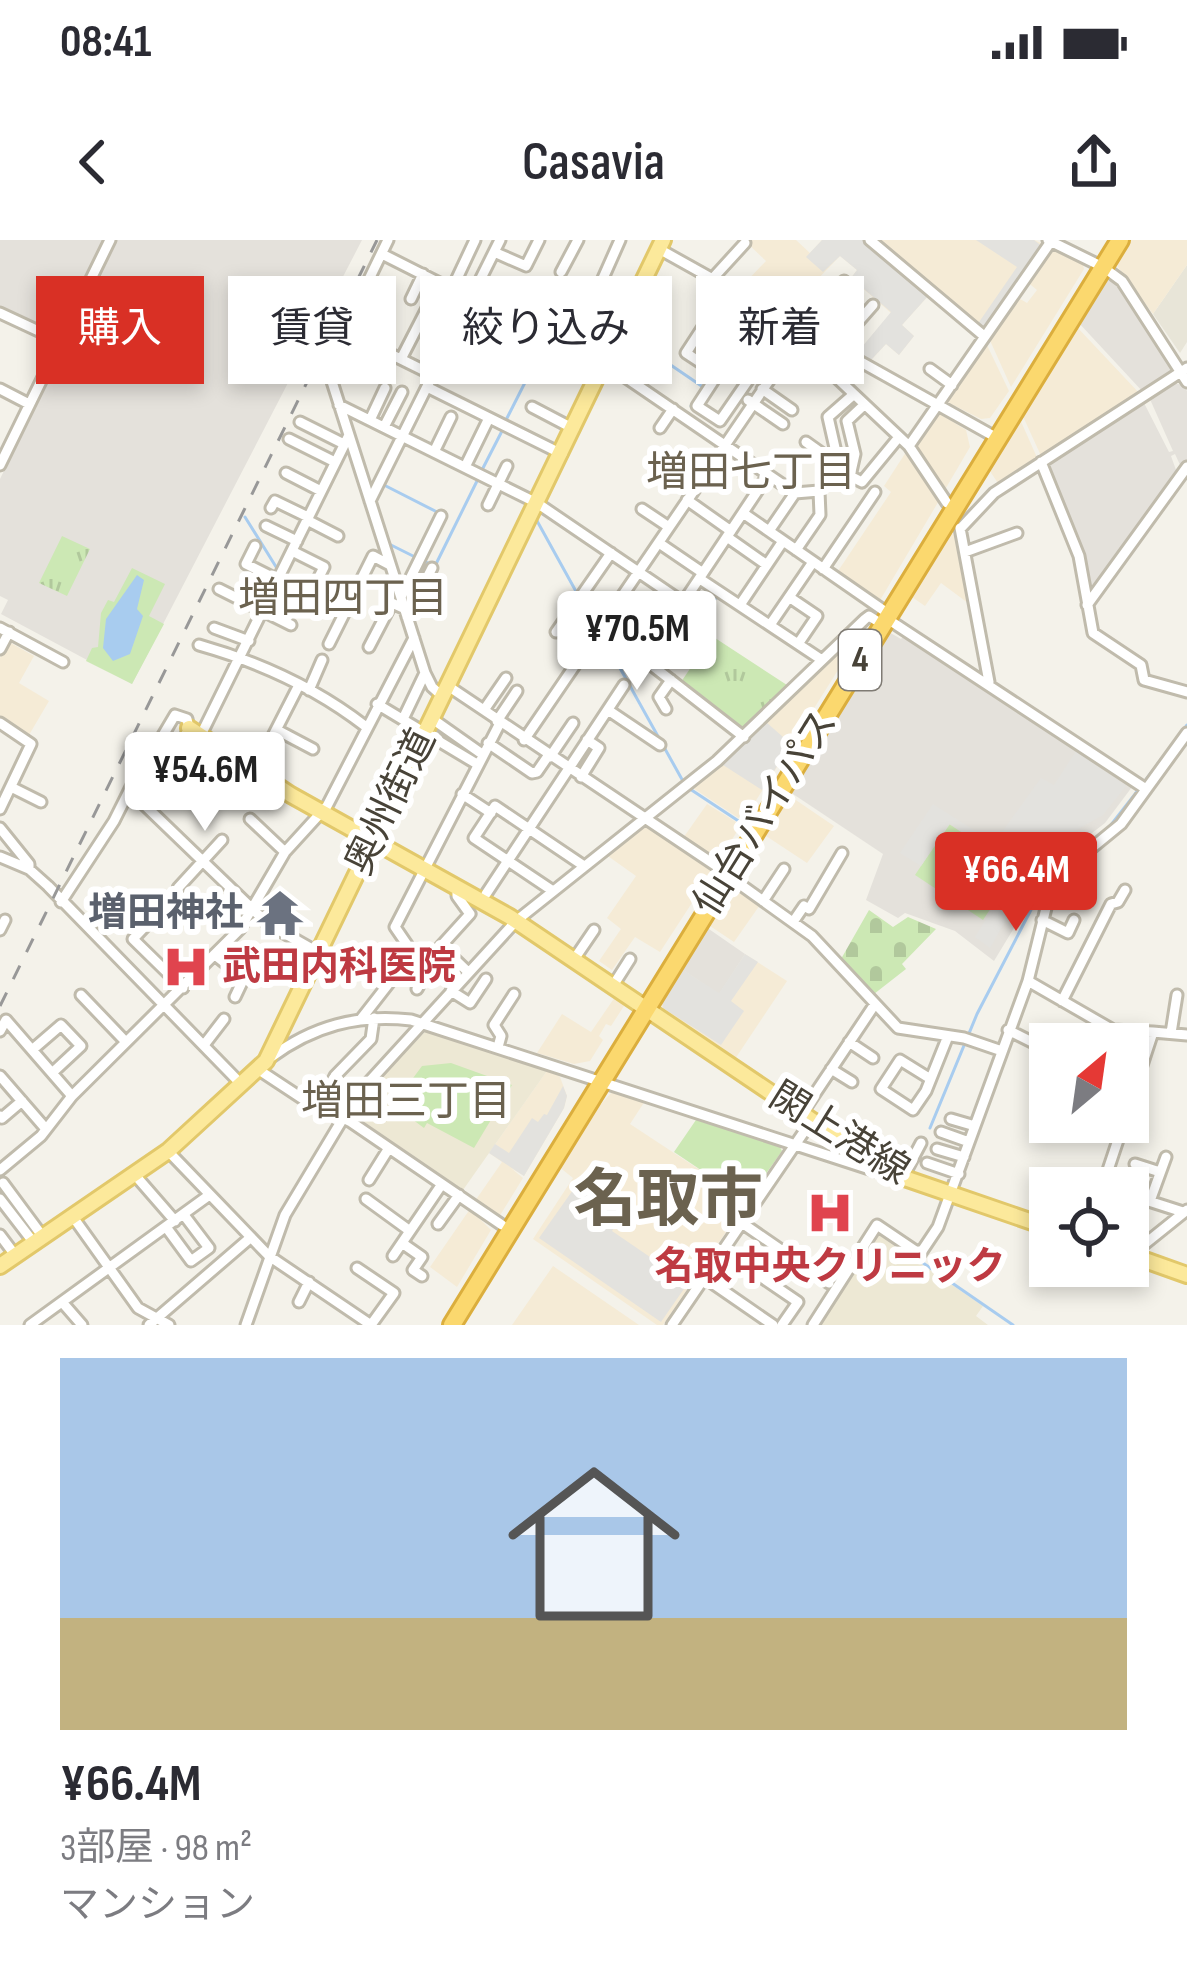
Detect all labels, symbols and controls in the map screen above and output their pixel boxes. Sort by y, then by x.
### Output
text: 08:41 [60,15,151,70]
icon: back [60,129,126,195]
icon: share [1061,129,1127,195]
text: Casavia [522,130,665,195]
chip: 購入 [36,276,204,384]
chip: 賃貸 [228,276,396,384]
chip: 絞り込み [420,276,672,384]
chip: 新着 [696,276,864,384]
district label: 増田七丁目 [646,448,856,499]
district label: 増田四丁目 [238,574,448,625]
pin: ¥70.5M [539,591,735,693]
text: ¥70.5M [584,606,690,653]
road number: 4 [839,630,881,690]
street label: 仙台バイパス [684,702,848,924]
street label: 奥州街道 [336,722,446,882]
pin: ¥54.6M [107,732,303,834]
text: ¥54.6M [152,747,258,794]
pin: ¥66.4M [918,832,1114,934]
text: ¥66.4M [962,847,1070,894]
temple icon: 増田神社 [255,888,305,938]
place label: 増田神社 [88,890,244,937]
hospital icon: 武田内科医院 [161,942,211,992]
place label: 武田内科医院 [222,944,456,991]
north arrow [1029,1023,1149,1143]
map controls [1029,1023,1149,1287]
street label: 閖上港線 [760,1073,918,1195]
district label: 増田三丁目 [301,1077,511,1128]
district label: 名取市 [574,1163,763,1239]
button: locate [1029,1167,1149,1287]
hospital icon: 名取中央クリニック [805,1188,855,1238]
place label: 名取中央クリニック [654,1244,1006,1291]
icon: home [486,1436,702,1652]
text: ¥66.4M [60,1754,201,1815]
text: 3部屋 · 98 m² [60,1825,252,1872]
text: マンション [60,1882,255,1929]

